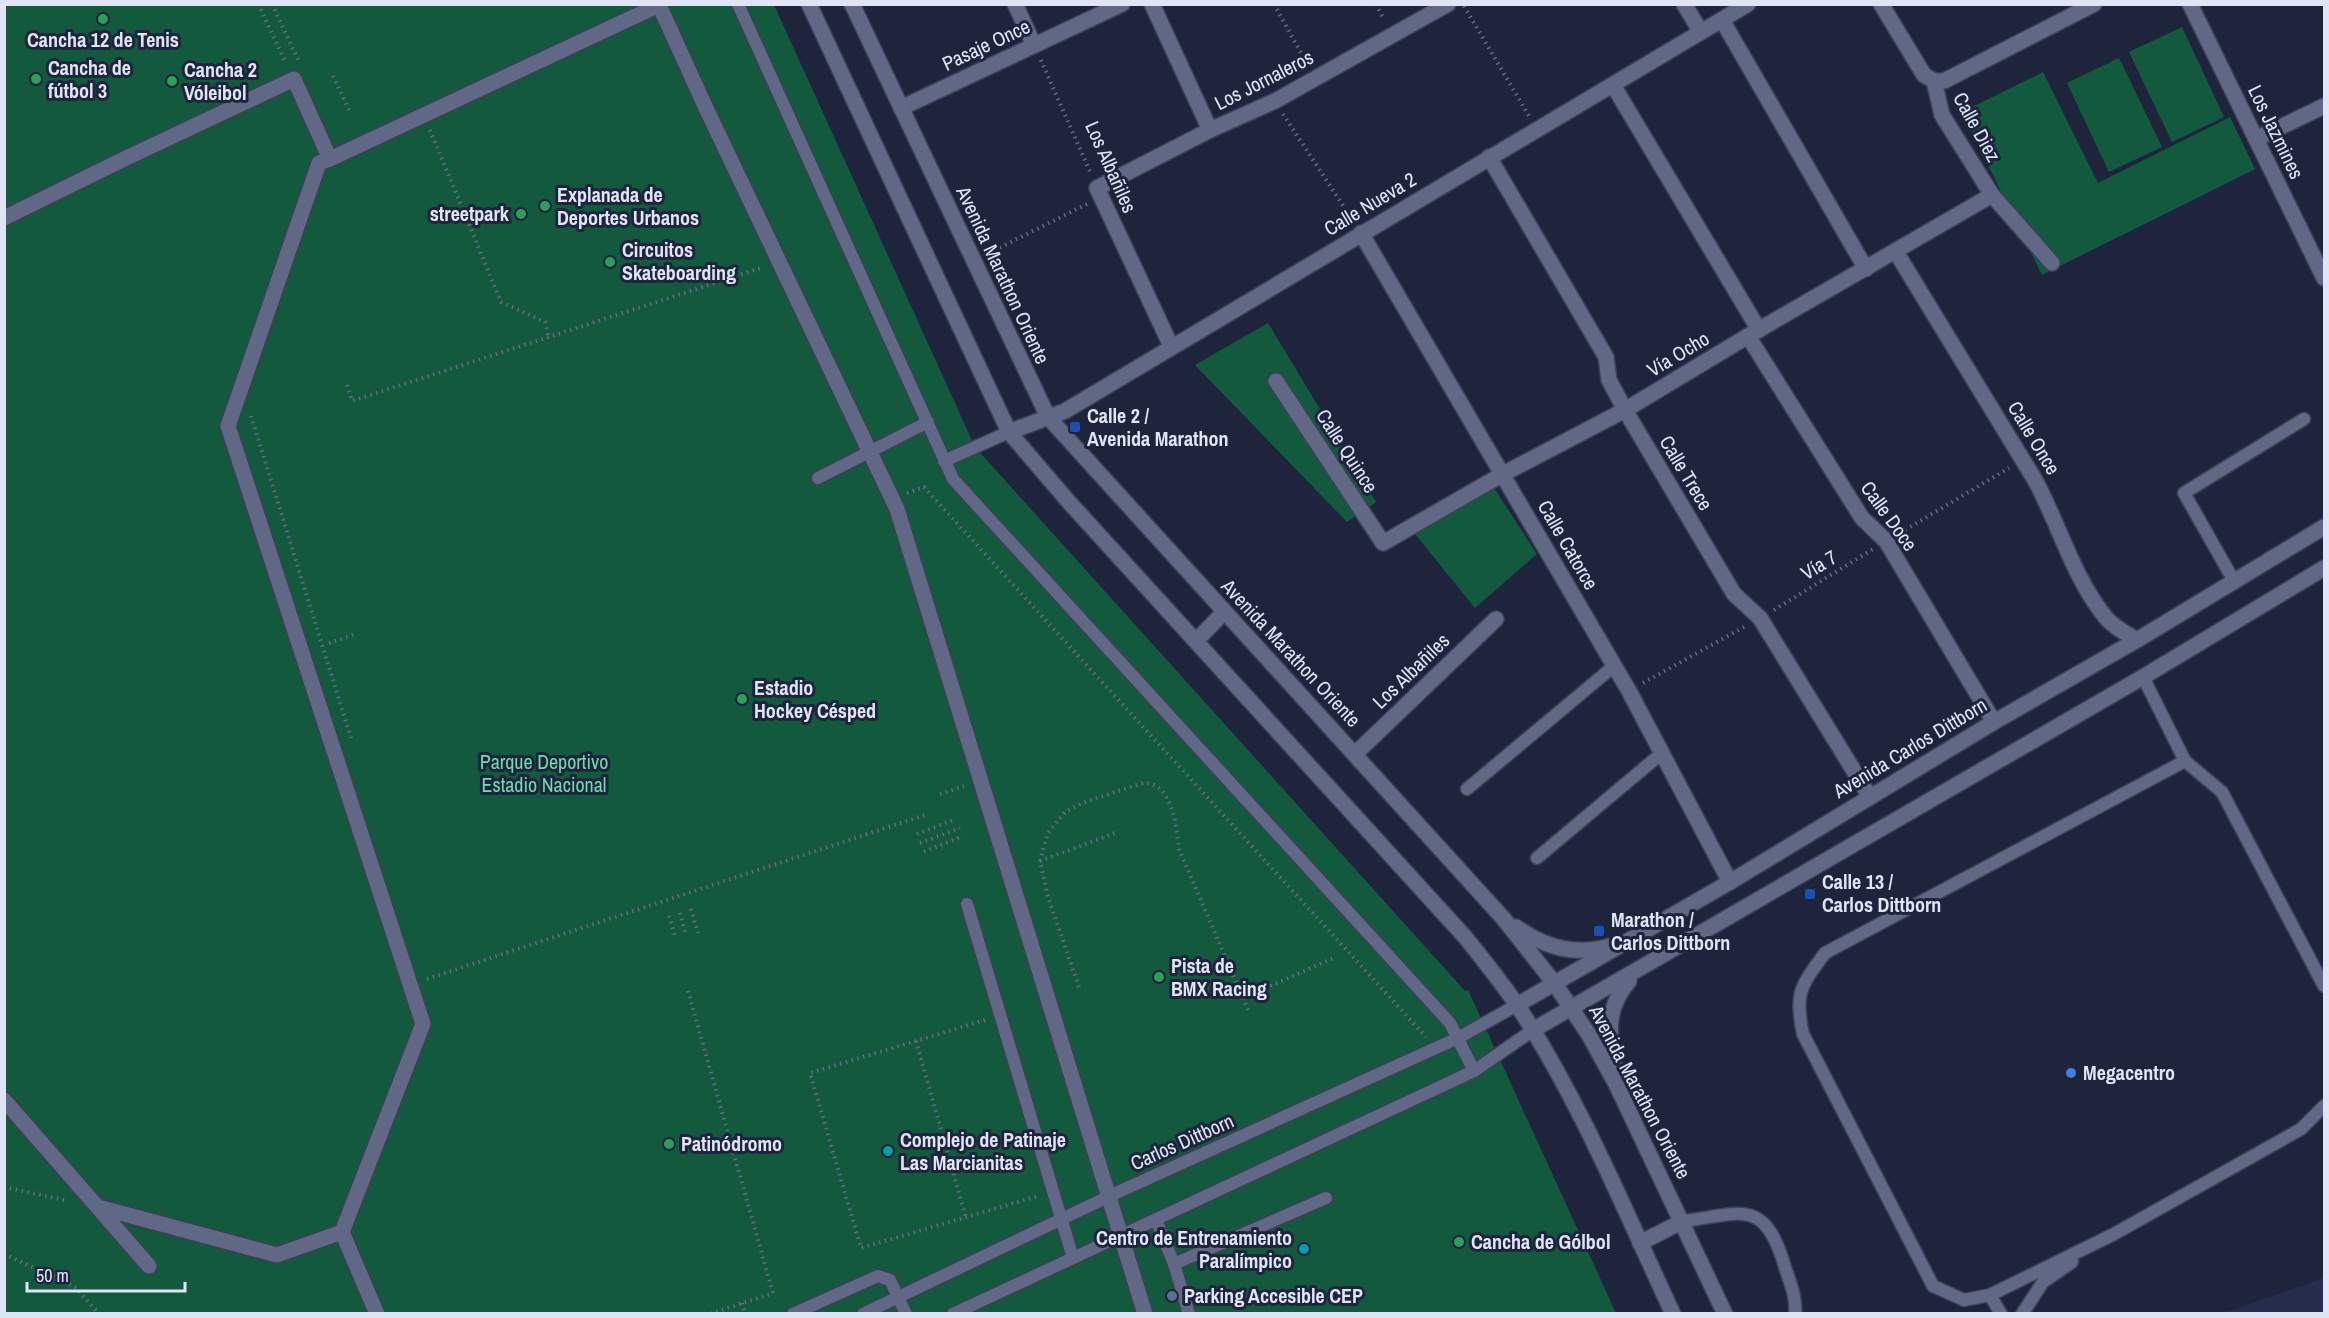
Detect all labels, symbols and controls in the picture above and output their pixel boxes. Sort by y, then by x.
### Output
marker: Cancha 12 de Tenis [96,12,110,26]
street label: Pasaje Once [938,12,1034,77]
place label: Cancha 12 de Tenis [27,26,179,53]
street label: Los Jornaleros [1210,43,1318,116]
place label: Cancha de fútbol 3 [48,54,131,104]
place label: Cancha 2 Vóleibol [184,56,257,106]
marker: Cancha de fútbol 3 [29,72,43,86]
marker: Cancha 2 Vóleibol [165,74,179,88]
street label: Los Jazmines [2242,80,2311,183]
street label: Calle Diez [1947,87,2008,166]
street label: Los Albañiles [1079,117,1144,217]
street label: Calle Nueva 2 [1319,165,1421,242]
place label: Explanada de Deportes Urbanos [557,181,699,231]
street label: Avenida Marathon Oriente [950,181,1056,368]
marker: Explanada de Deportes Urbanos [538,199,552,213]
place label: streetpark [430,200,510,227]
marker: streetpark [514,207,528,221]
place label: Circuitos Skateboarding [622,236,736,286]
marker: Circuitos Skateboarding [603,255,617,269]
street label: Vía Ocho [1642,324,1714,383]
street label: Calle Once [2002,396,2067,479]
place label: Calle 2 / Avenida Marathon [1087,402,1229,452]
street label: Calle Quince [1310,404,1385,498]
marker: Calle 2 / Avenida Marathon [1068,420,1082,434]
street label: Calle Trece [1653,430,1719,515]
street label: Calle Doce [1855,475,1924,556]
street label: Calle Catorce [1532,495,1605,595]
street label: Vía 7 [1795,543,1842,586]
street label: Avenida Marathon Oriente [1215,572,1367,732]
street label: Los Albañiles [1366,627,1455,714]
place label: Estadio Hockey Césped [754,674,876,724]
street label: Avenida Carlos Dittborn [1827,691,1992,805]
marker: Estadio Hockey Césped [735,692,749,706]
park label: Parque Deportivo Estadio Nacional [480,748,608,798]
place label: Calle 13 / Carlos Dittborn [1822,868,1941,918]
marker: Calle 13 / Carlos Dittborn [1803,887,1817,901]
place label: Marathon / Carlos Dittborn [1611,906,1730,956]
marker: Marathon / Carlos Dittborn [1592,924,1606,938]
place label: Pista de BMX Racing [1171,952,1267,1002]
marker: Pista de BMX Racing [1152,970,1166,984]
street label: Avenida Marathon Oriente [1583,999,1698,1183]
place label: Megacentro [2083,1059,2175,1086]
marker: Megacentro [2064,1066,2078,1080]
street label: Carlos Dittborn [1126,1107,1238,1176]
place label: Complejo de Patinaje Las Marcianitas [900,1126,1066,1176]
place label: Patinódromo [681,1130,782,1157]
marker: Patinódromo [662,1137,676,1151]
marker: Complejo de Patinaje Las Marcianitas [881,1144,895,1158]
place label: Centro de Entrenamiento Paralímpico [1096,1224,1292,1274]
place label: Cancha de Gólbol [1471,1228,1610,1255]
marker: Cancha de Gólbol [1452,1235,1466,1249]
marker: Centro de Entrenamiento Paralímpico [1297,1242,1311,1256]
scale bar [27,1255,184,1293]
text: 50 m [36,1263,69,1288]
place label: Parking Accesible CEP [1184,1282,1363,1309]
marker: Parking Accesible CEP [1165,1289,1179,1303]

